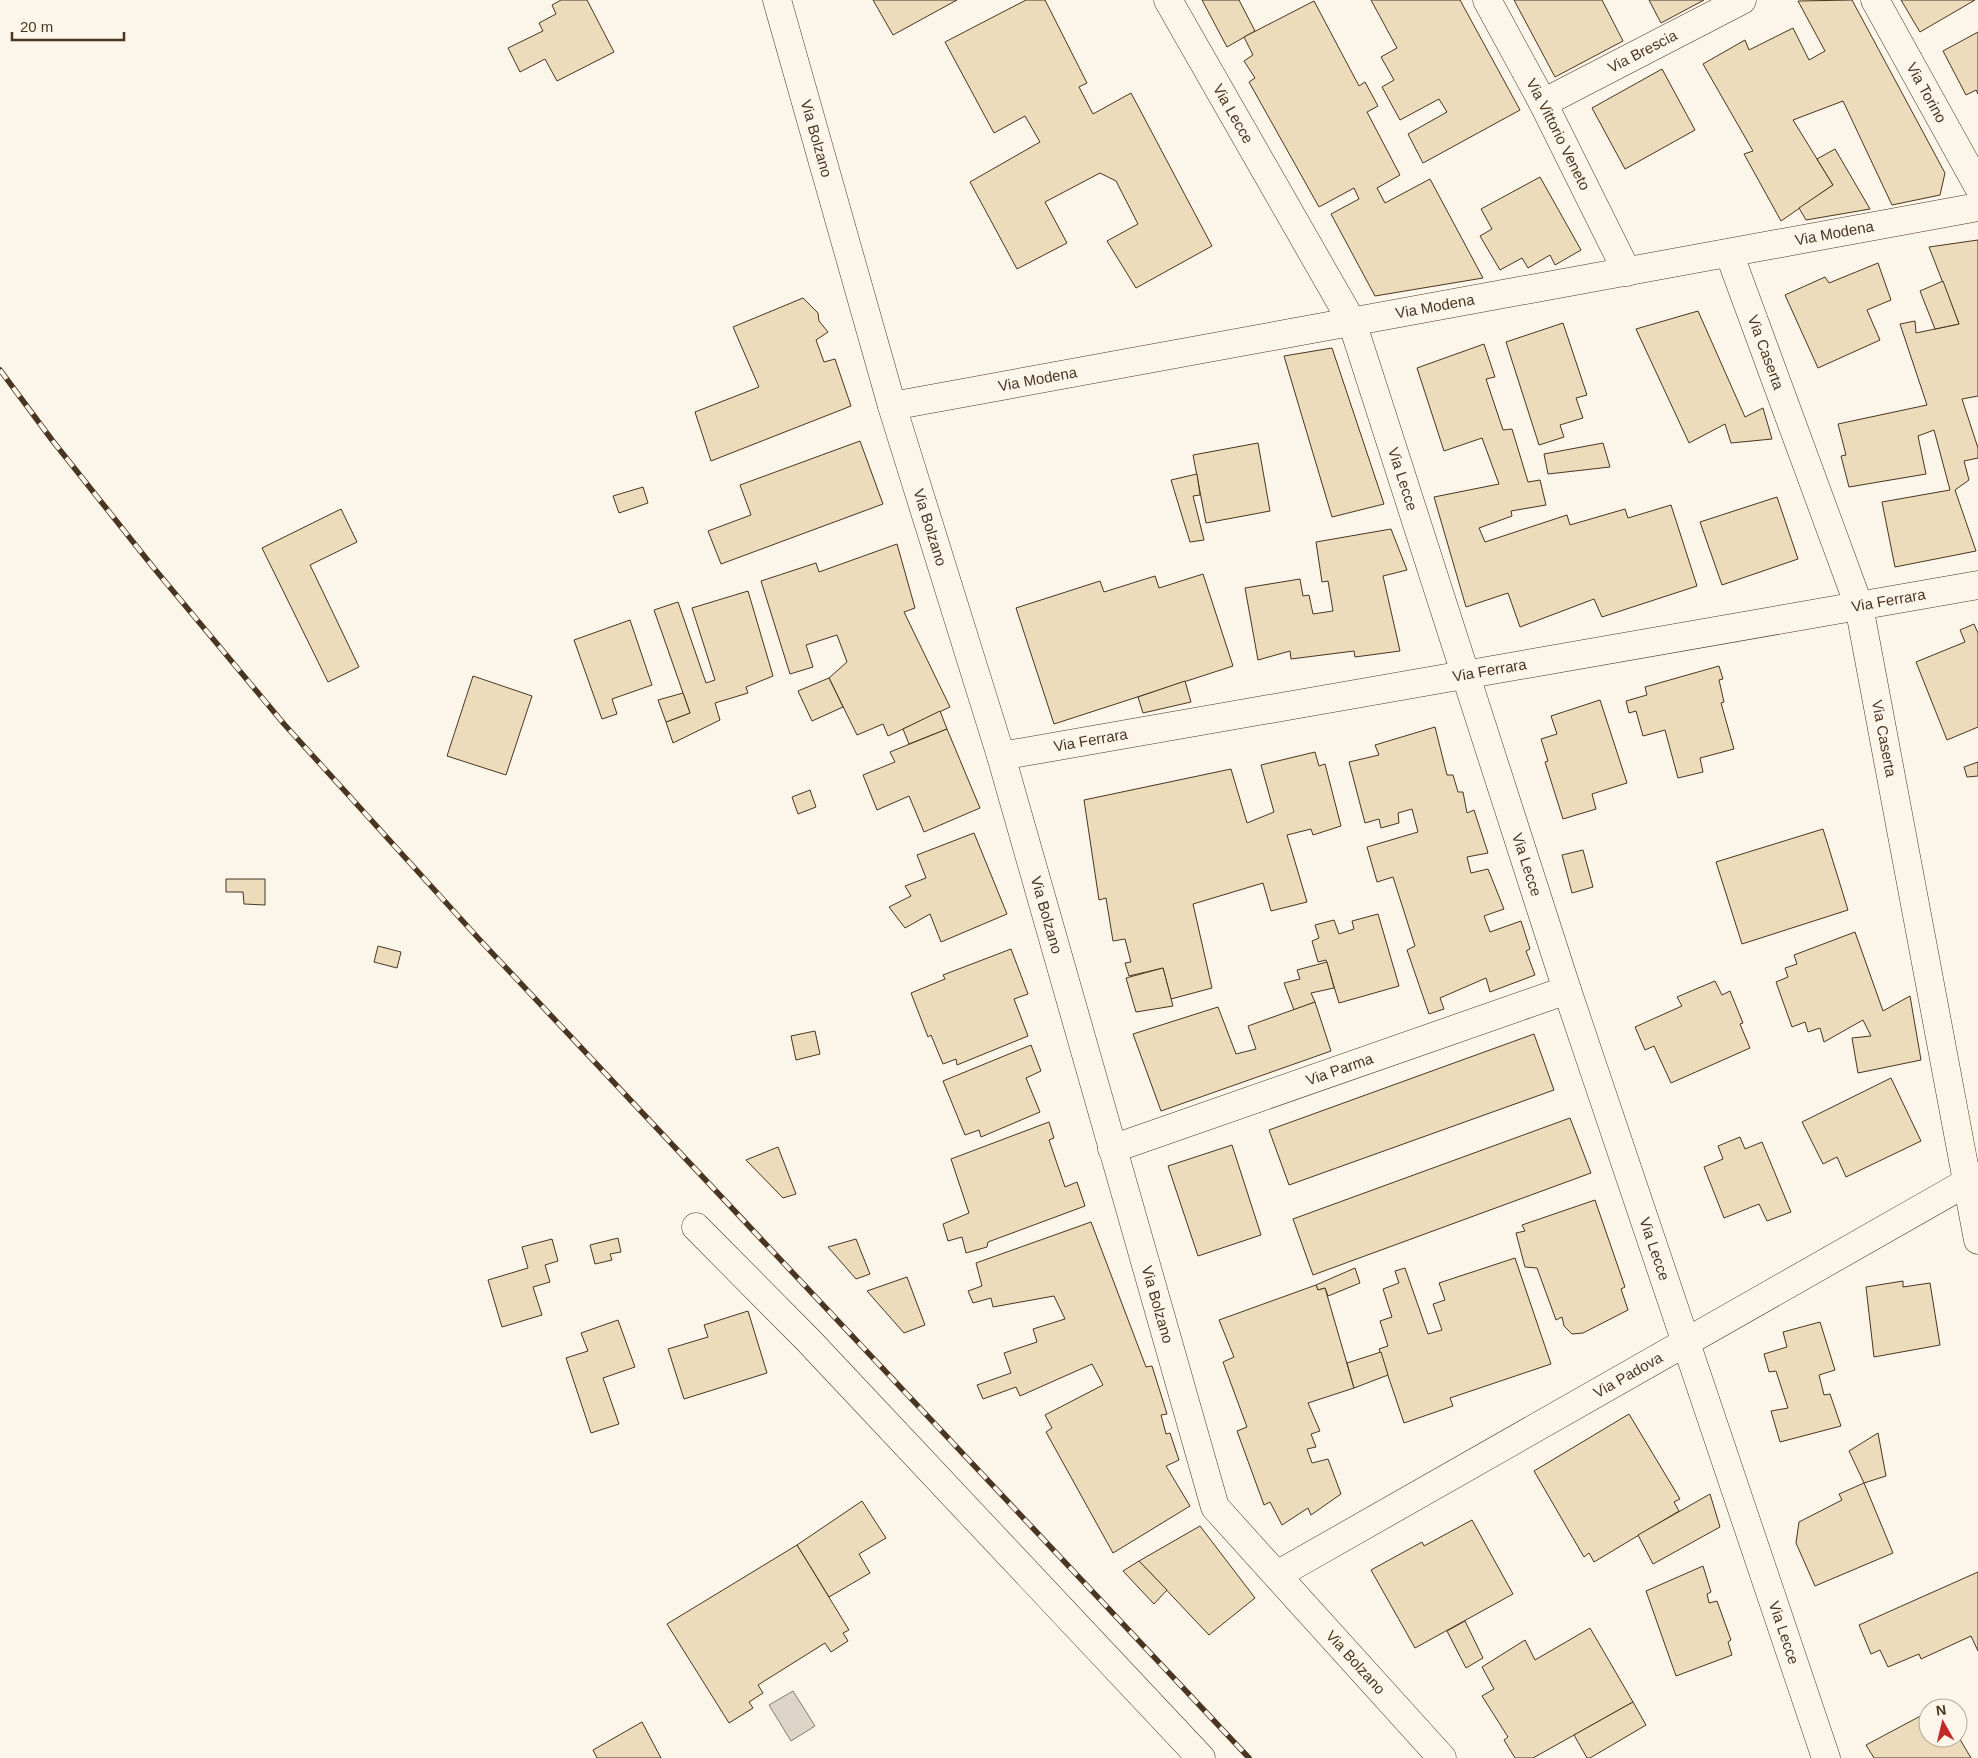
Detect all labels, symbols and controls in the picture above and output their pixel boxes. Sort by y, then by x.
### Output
scale bar [12,10,125,42]
text: 20 m [20,18,53,35]
street label: Via Brescia [1605,26,1680,76]
street label: Via Torino [1903,59,1950,126]
street label: Via Vittorio Veneto [1523,75,1594,193]
street label: Via Lecce [1210,81,1257,146]
street label: Via Bolzano [798,98,836,179]
street label: Via Modena [1793,217,1876,248]
street label: Via Modena [1394,290,1476,322]
street label: Via Caserta [1745,313,1788,393]
street label: Via Modena [997,363,1079,394]
street label: Via Lecce [1385,445,1421,513]
street label: Via Bolzano [910,486,950,568]
street label: Via Ferrara [1850,585,1927,615]
street label: Via Ferrara [1451,655,1528,685]
street label: Via Caserta [1869,698,1900,779]
street label: Via Ferrara [1052,725,1130,755]
street label: Via Lecce [1509,831,1545,898]
street label: Via Bolzano [1028,874,1066,956]
street label: Via Parma [1304,1049,1376,1089]
street label: Via Lecce [1636,1215,1673,1283]
street label: Via Bolzano [1139,1264,1177,1345]
street label: Via Padova [1590,1348,1666,1401]
street label: Via Lecce [1766,1599,1803,1666]
street label: Via Bolzano [1323,1627,1389,1697]
north arrow [1918,1698,1968,1748]
text: N [1935,1701,1947,1719]

